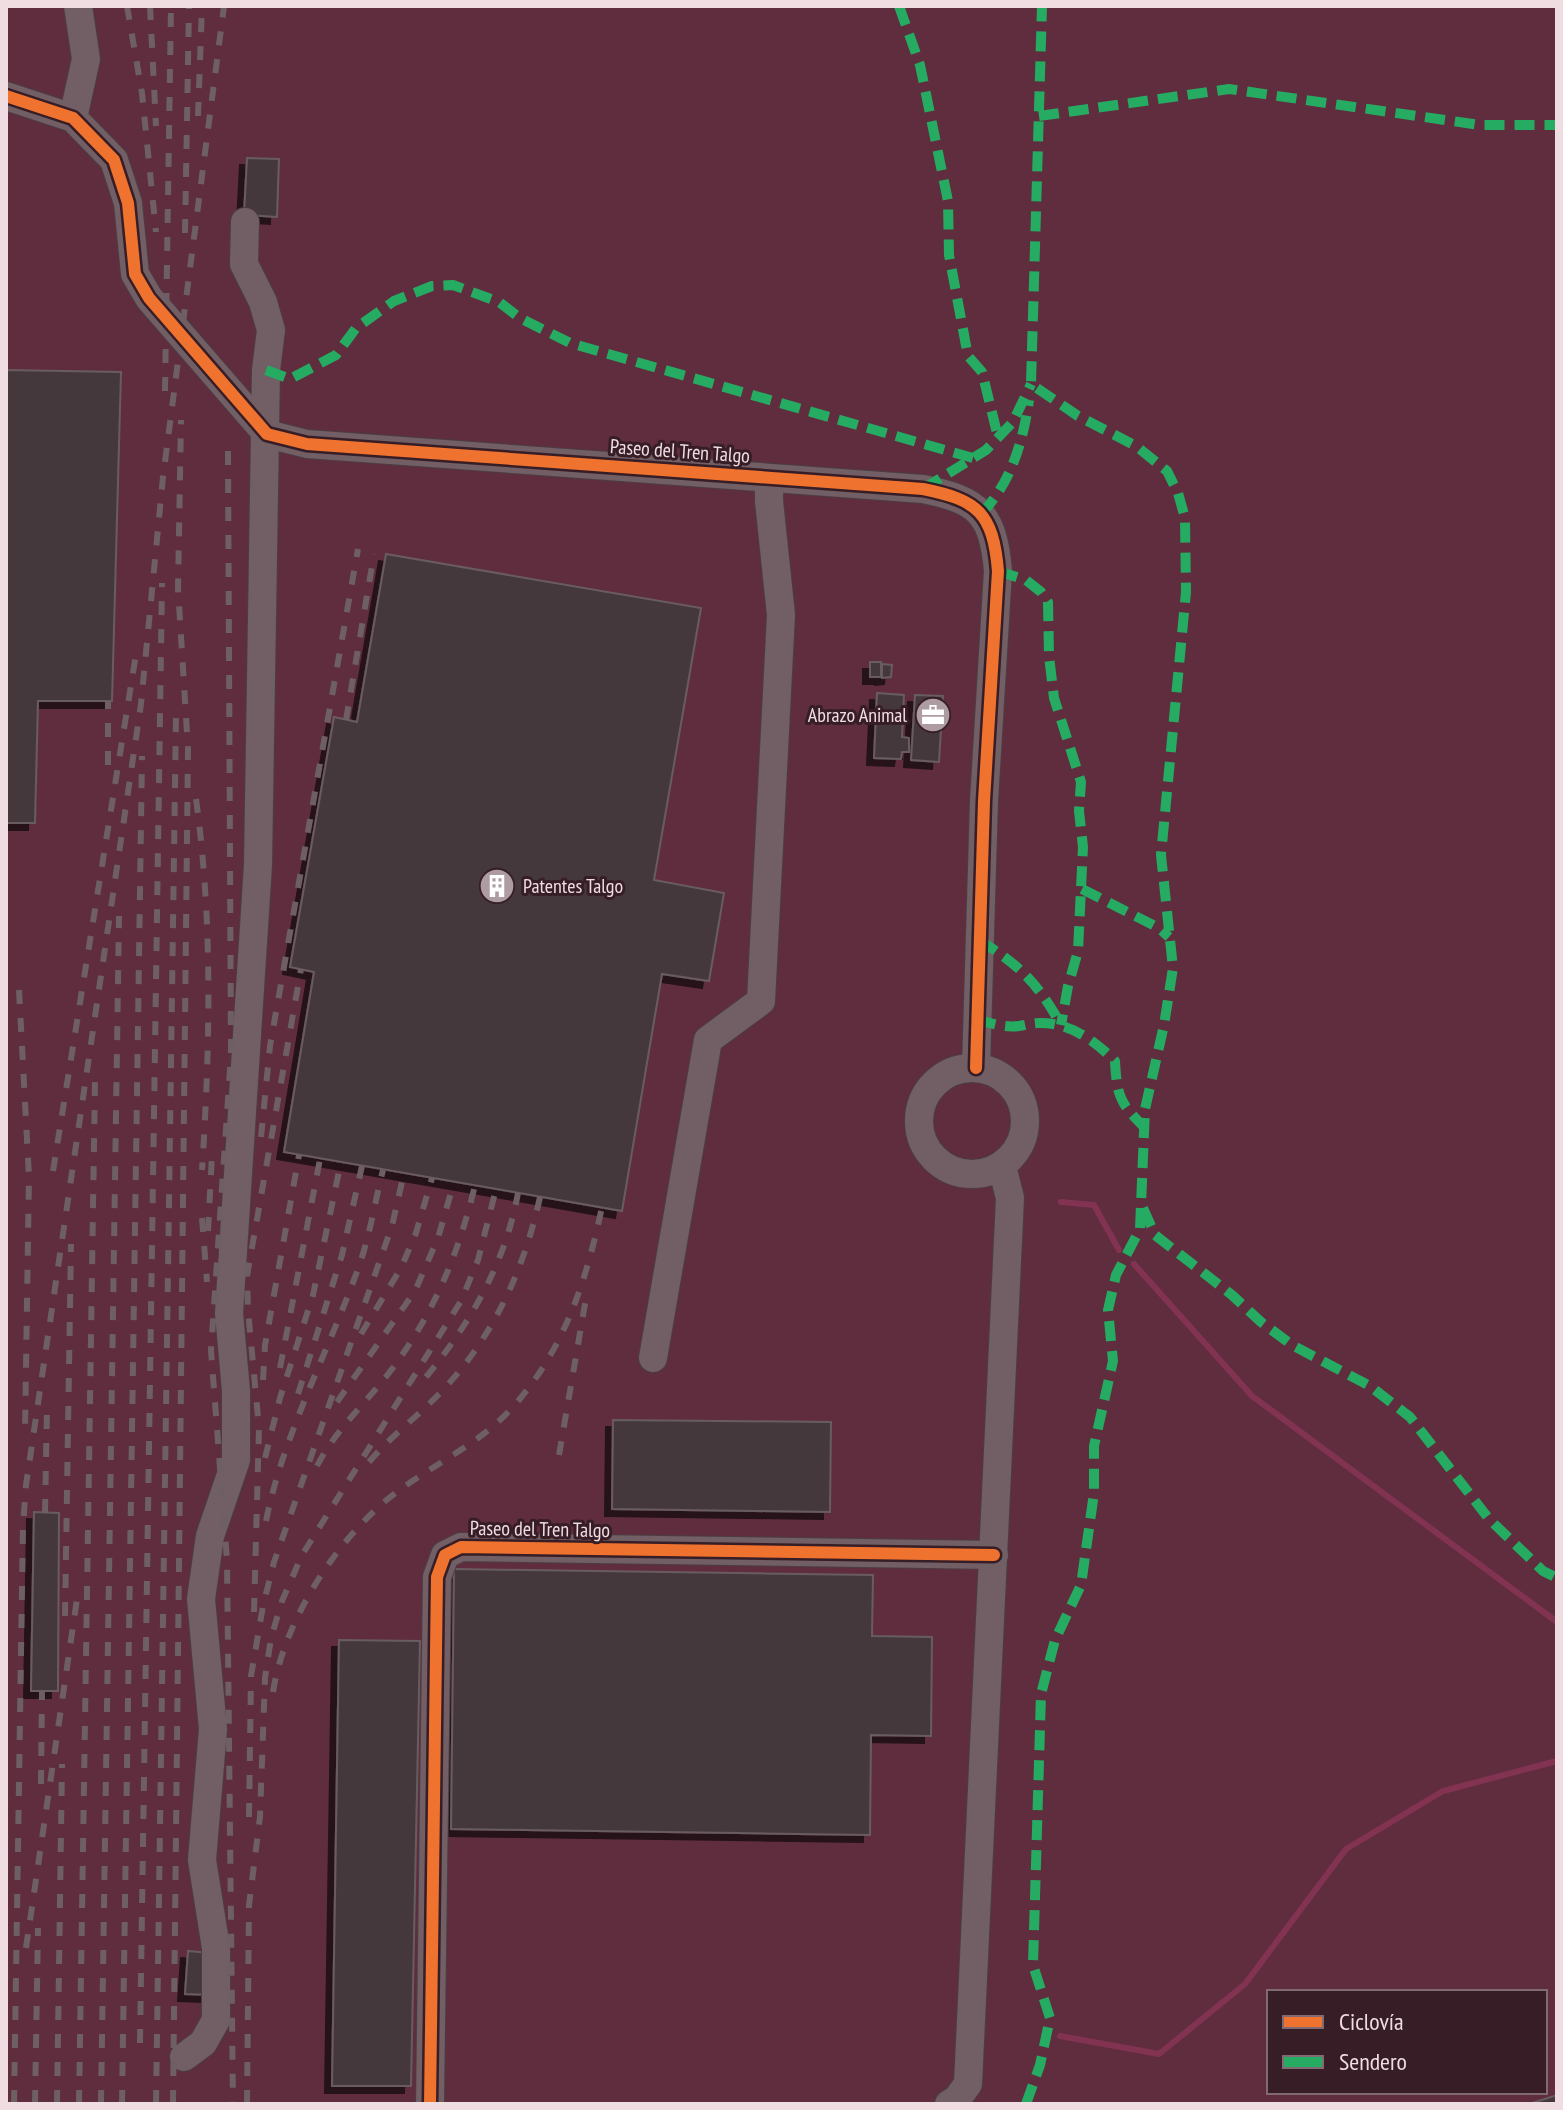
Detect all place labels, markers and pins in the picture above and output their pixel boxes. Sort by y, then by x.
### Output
office icon: Abrazo Animal [914,696,952,734]
place label: Abrazo Animal [808,702,907,728]
building icon: Patentes Talgo [478,867,516,905]
place label: Patentes Talgo [523,873,623,899]

